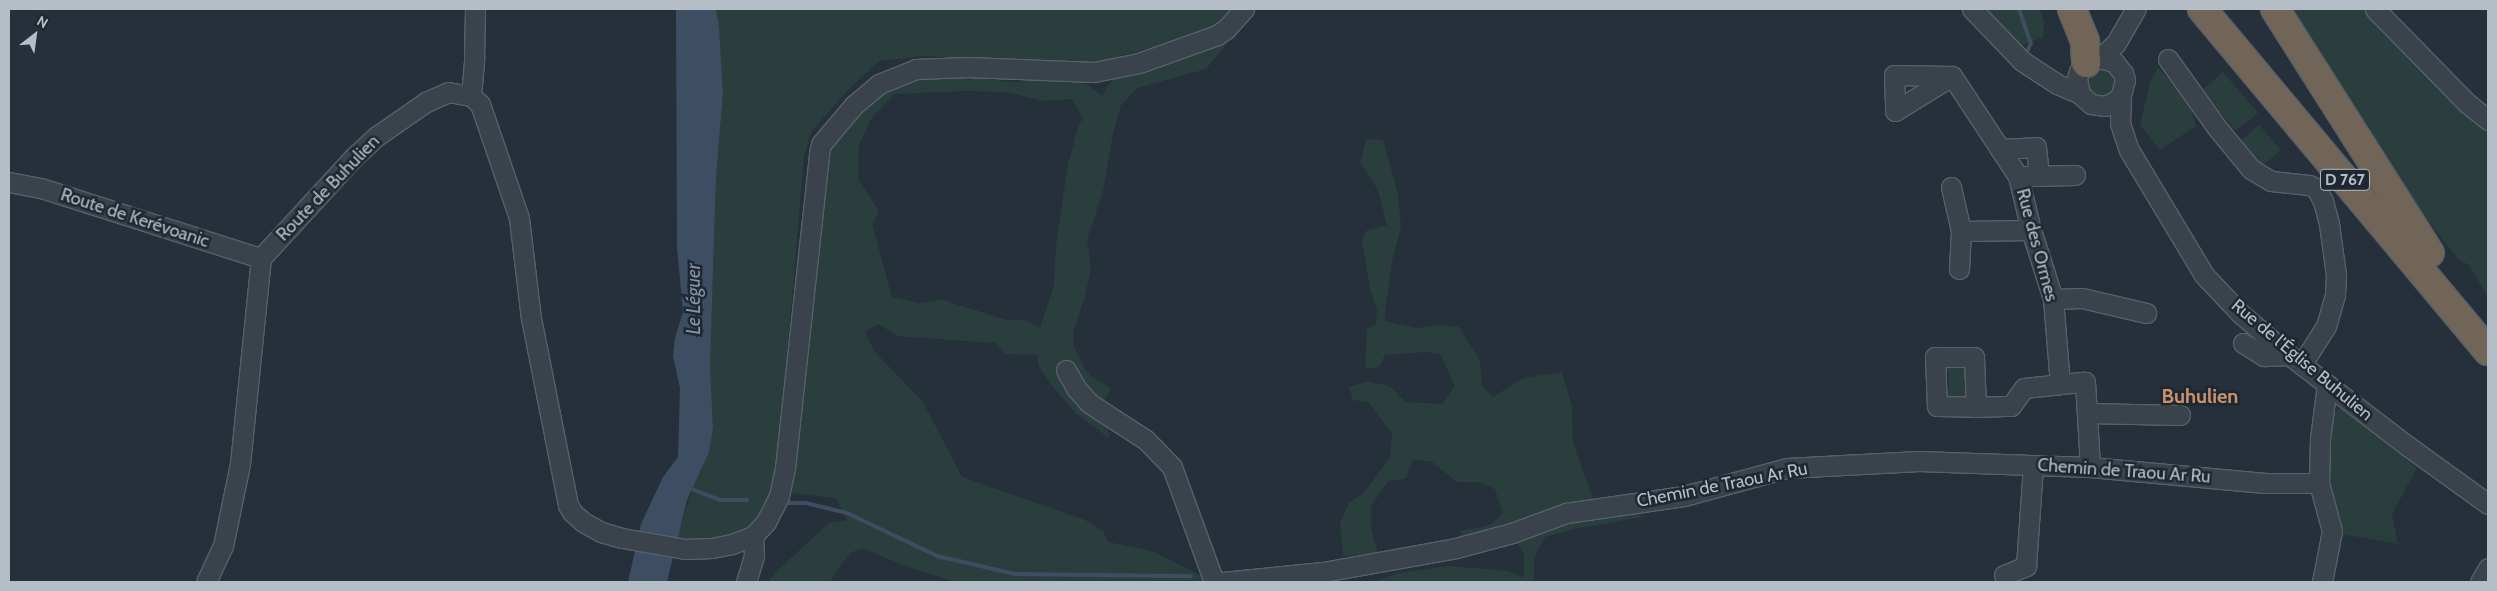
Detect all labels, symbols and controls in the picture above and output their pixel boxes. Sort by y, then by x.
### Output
north arrow [10,10,60,60]
text: N [34,12,51,32]
street label: Route de Buhulien [272,131,384,245]
road number: D 767 [2319,166,2371,194]
street label: Route de Kerévoanic [58,184,212,252]
street label: Rue des Ormes [2012,186,2062,304]
water label: Le Léguer [683,263,705,335]
street label: Rue de l'Église Buhulien [2227,295,2377,425]
district label: Buhulien [2162,384,2238,408]
street label: Chemin de Traou Ar Ru [2037,454,2211,488]
street label: Chemin de Traou Ar Ru [1635,458,1809,512]

